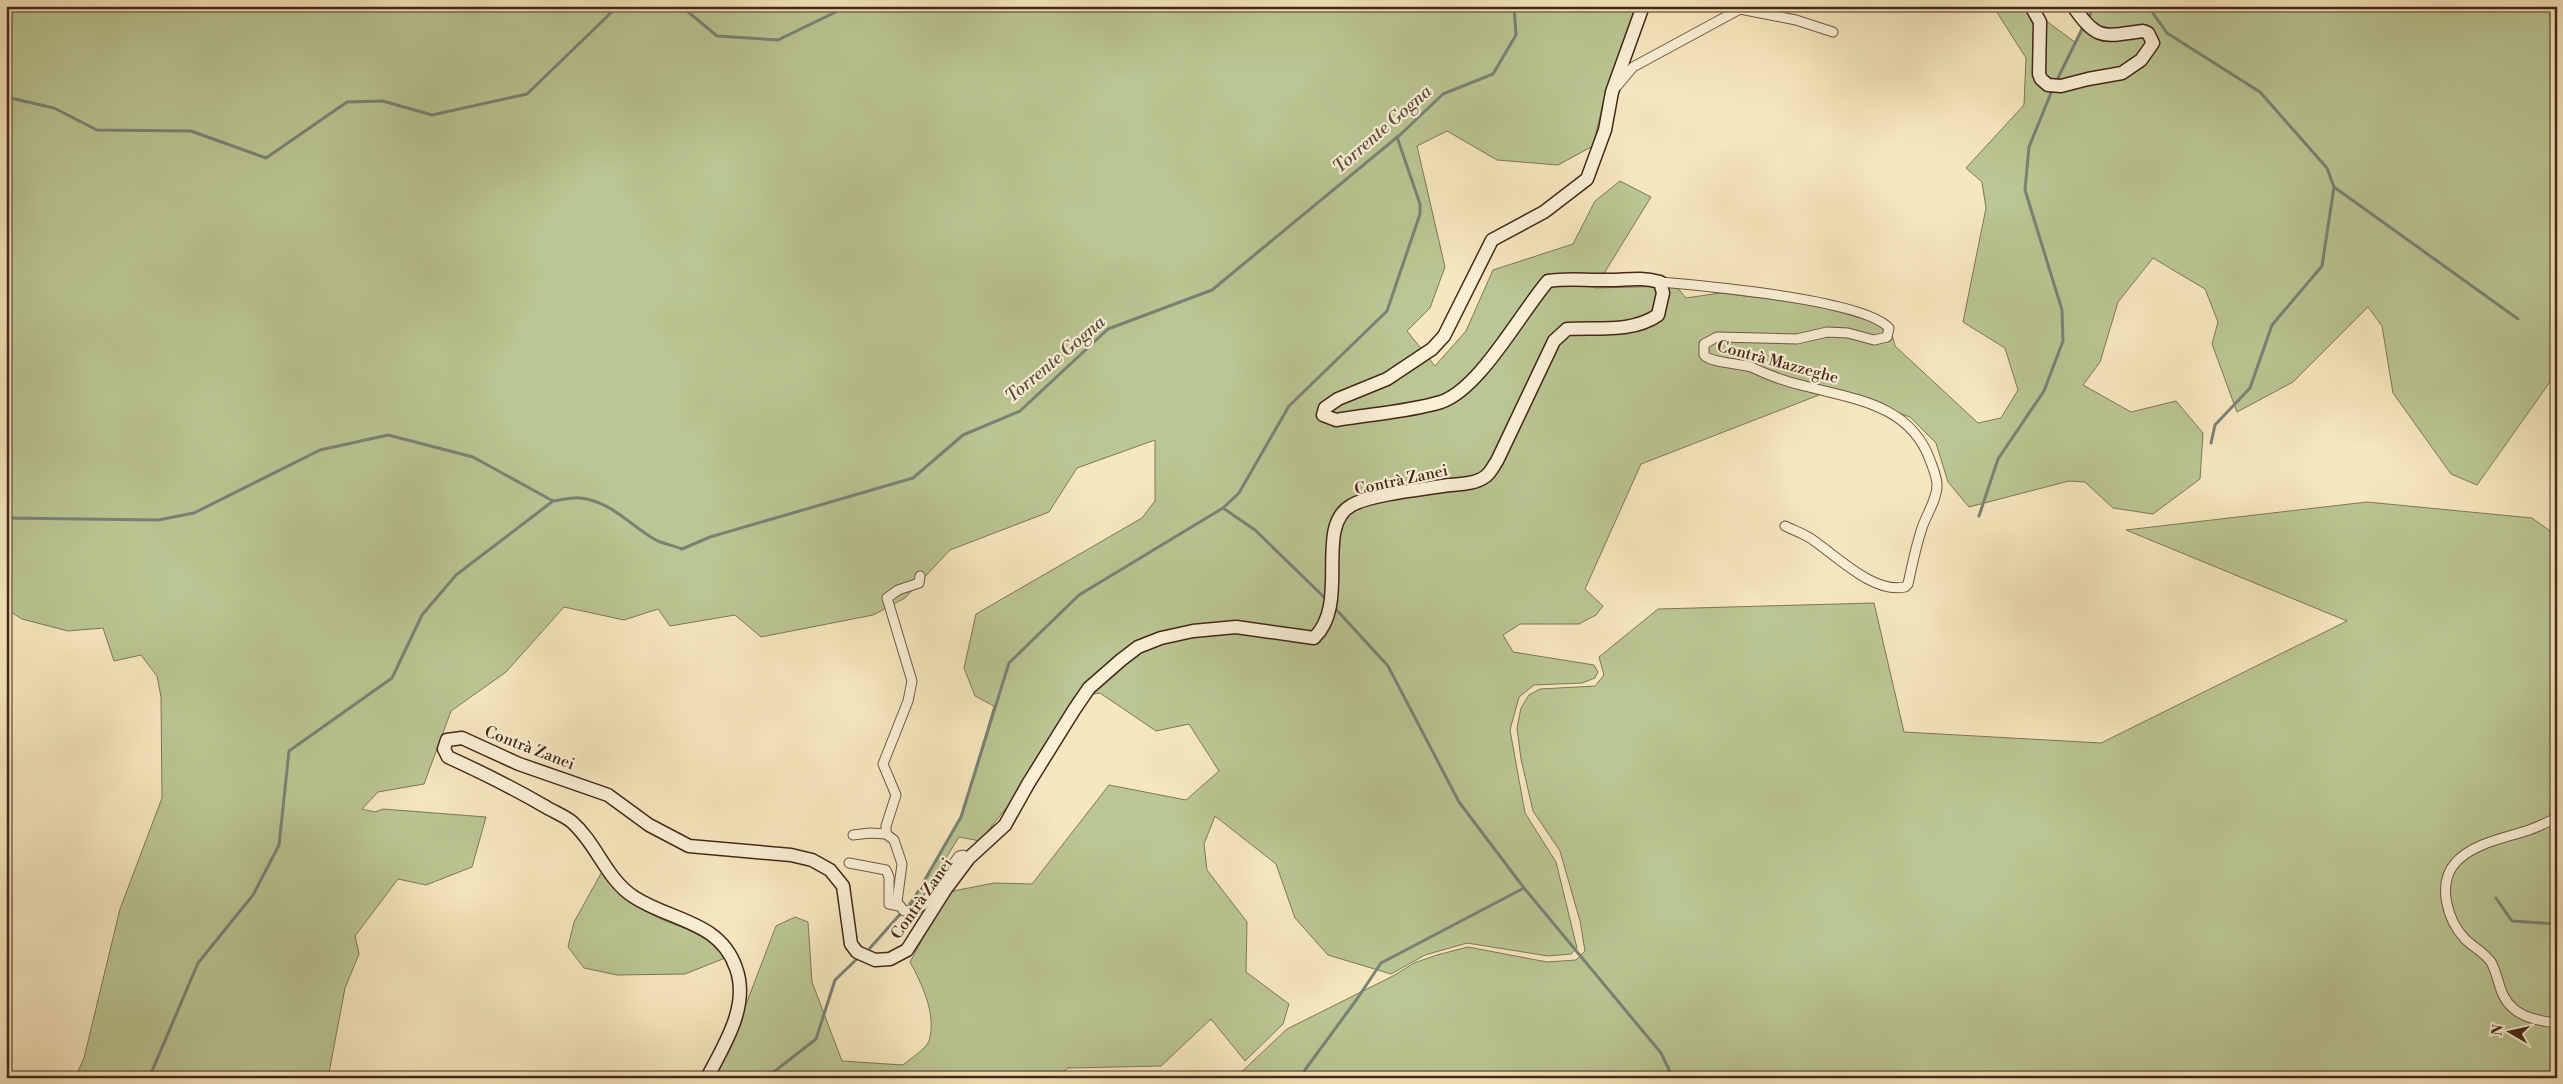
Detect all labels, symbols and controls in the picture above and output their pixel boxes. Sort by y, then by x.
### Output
water label: Torrente Gogna [1328,79,1437,179]
water label: Torrente Gogna [1001,310,1111,408]
street label: Contrà Mazzeghe [1715,336,1841,388]
street label: Contrà Zanei [1353,460,1450,500]
street label: Contrà Zanei [482,722,577,774]
street label: Contrà Zanei [886,854,957,943]
north arrow [2486,1006,2536,1056]
text: N [2488,1023,2508,1037]

